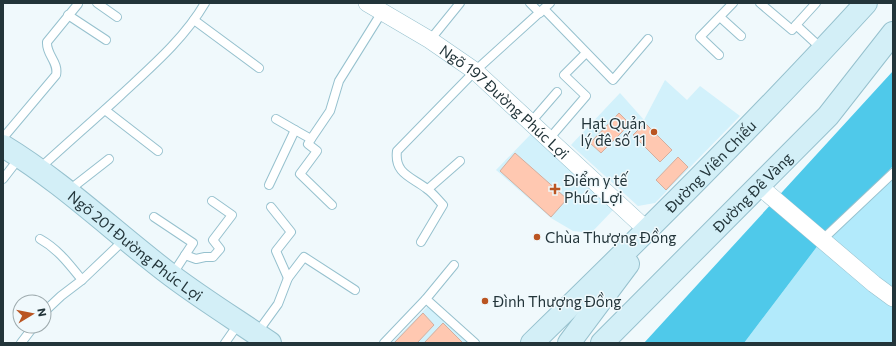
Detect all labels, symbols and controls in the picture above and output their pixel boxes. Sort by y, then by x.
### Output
street label: Ngõ 197 Đường Phúc Lợi [436,41,573,163]
place label: Hạt Quản lý đê số 11 [581,114,646,149]
street label: Đường Viên Chiếu [660,116,760,217]
marker: Hạt Quản lý đê số 11 [649,127,659,137]
street label: Đường Đê Vàng [708,148,796,237]
place label: Điểm y tế Phúc Lợi [563,171,629,206]
marker: Điểm y tế Phúc Lợi [549,183,561,195]
street label: Ngõ 201 Đường Phúc Lợi [65,187,206,304]
place label: Chùa Thượng Đồng [545,228,677,246]
marker: Chùa Thượng Đồng [532,232,542,242]
place label: Đình Thượng Đồng [492,292,622,310]
north arrow [12,294,52,334]
marker: Đình Thượng Đồng [480,296,490,306]
text: N [35,307,49,317]

